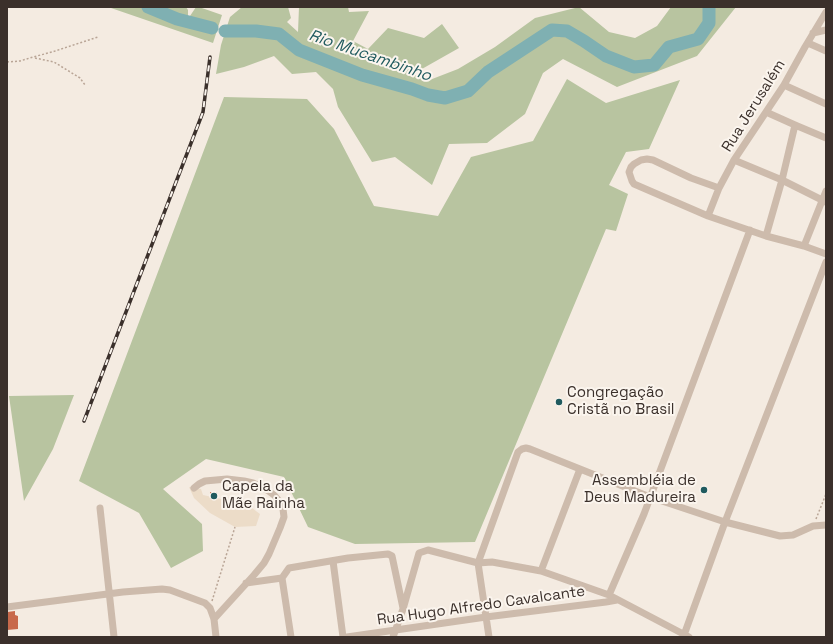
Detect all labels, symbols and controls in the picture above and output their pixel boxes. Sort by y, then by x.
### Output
water label: Rio Mucambinho [306,26,434,86]
street label: Rua Jerusalém [718,57,790,155]
place label: Congregação Cristã no Brasil [567,384,674,419]
marker: Congregação Cristã no Brasil [554,397,564,407]
place label: Assembléia de Deus Madureira [584,472,696,507]
place label: Capela da Mãe Rainha [222,478,305,513]
marker: Assembléia de Deus Madureira [699,485,709,495]
marker: Capela da Mãe Rainha [209,491,219,501]
street label: Rua Hugo Alfredo Cavalcante [376,582,586,630]

